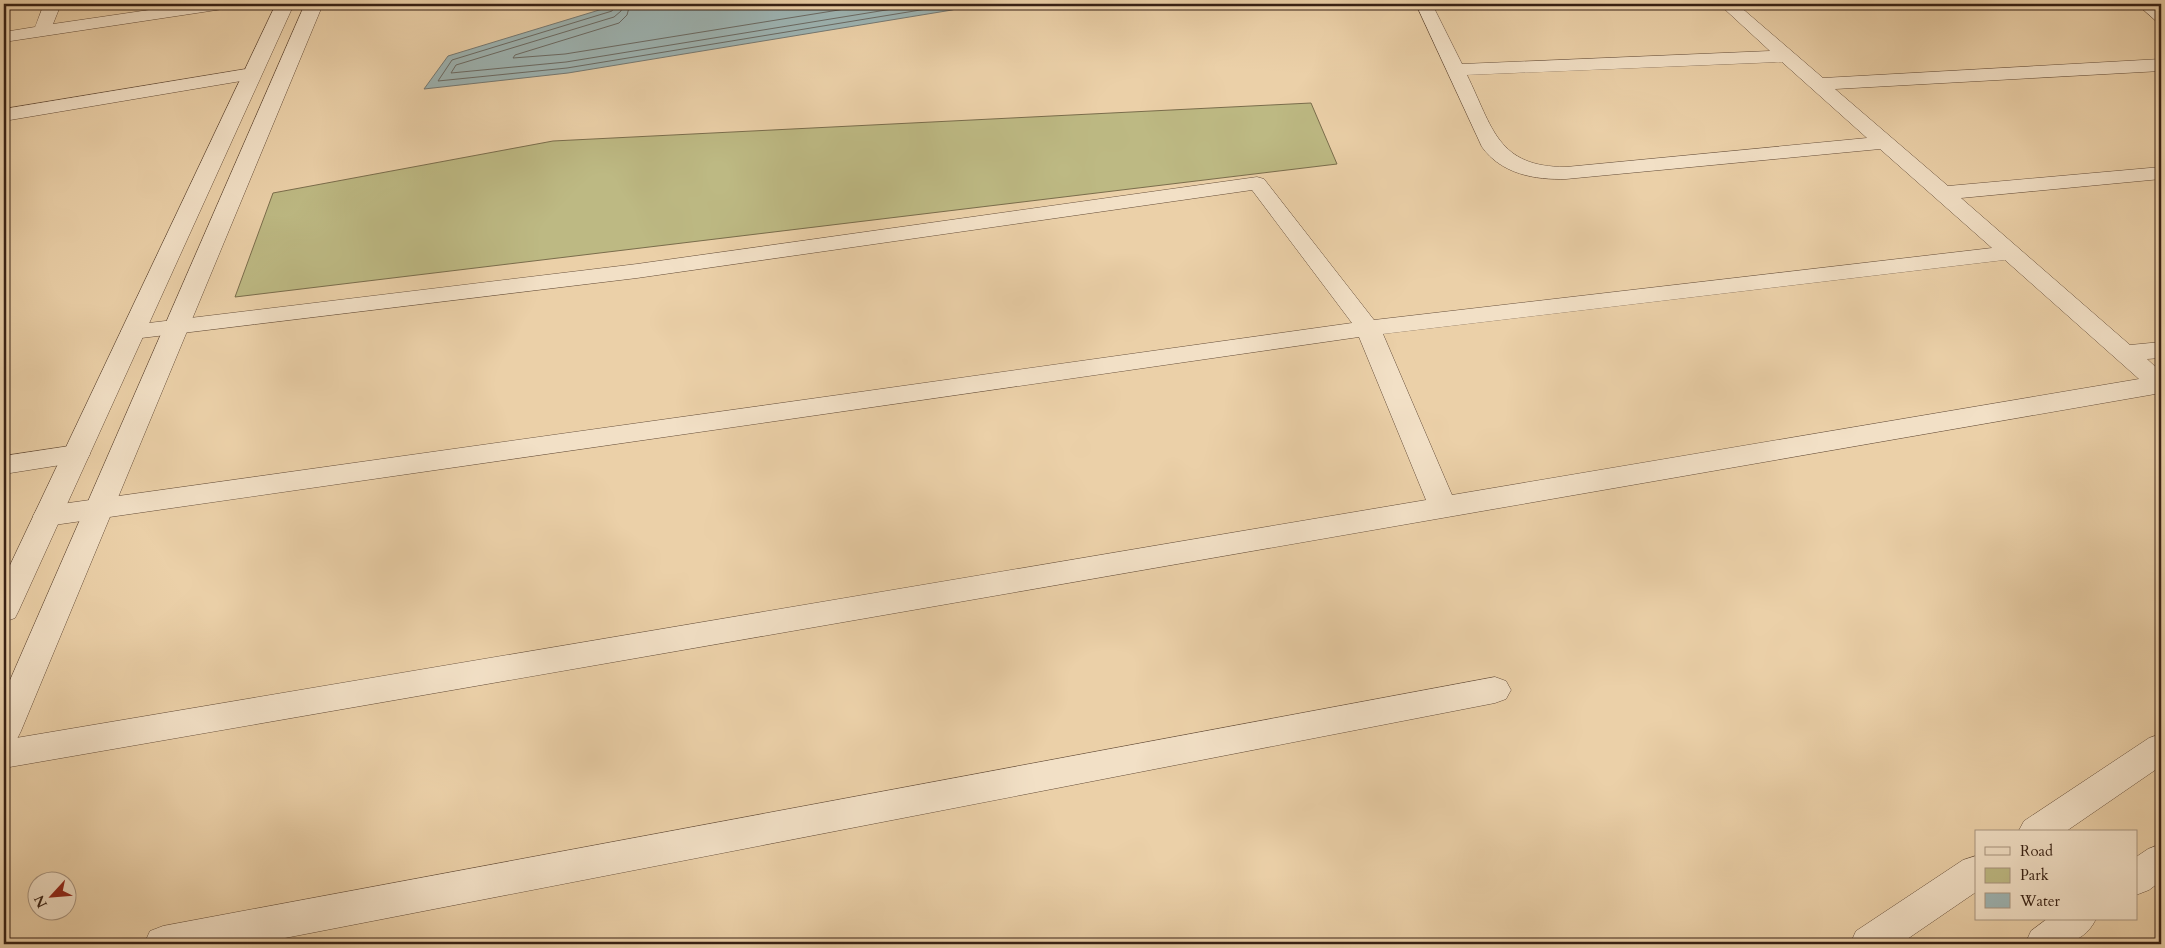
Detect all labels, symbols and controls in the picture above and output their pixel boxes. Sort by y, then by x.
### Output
legend [1975,830,2138,920]
text: Road [2020,841,2053,861]
text: Park [2020,865,2049,885]
north arrow [28,870,78,920]
text: Water [2019,891,2061,911]
text: N [30,892,52,911]

